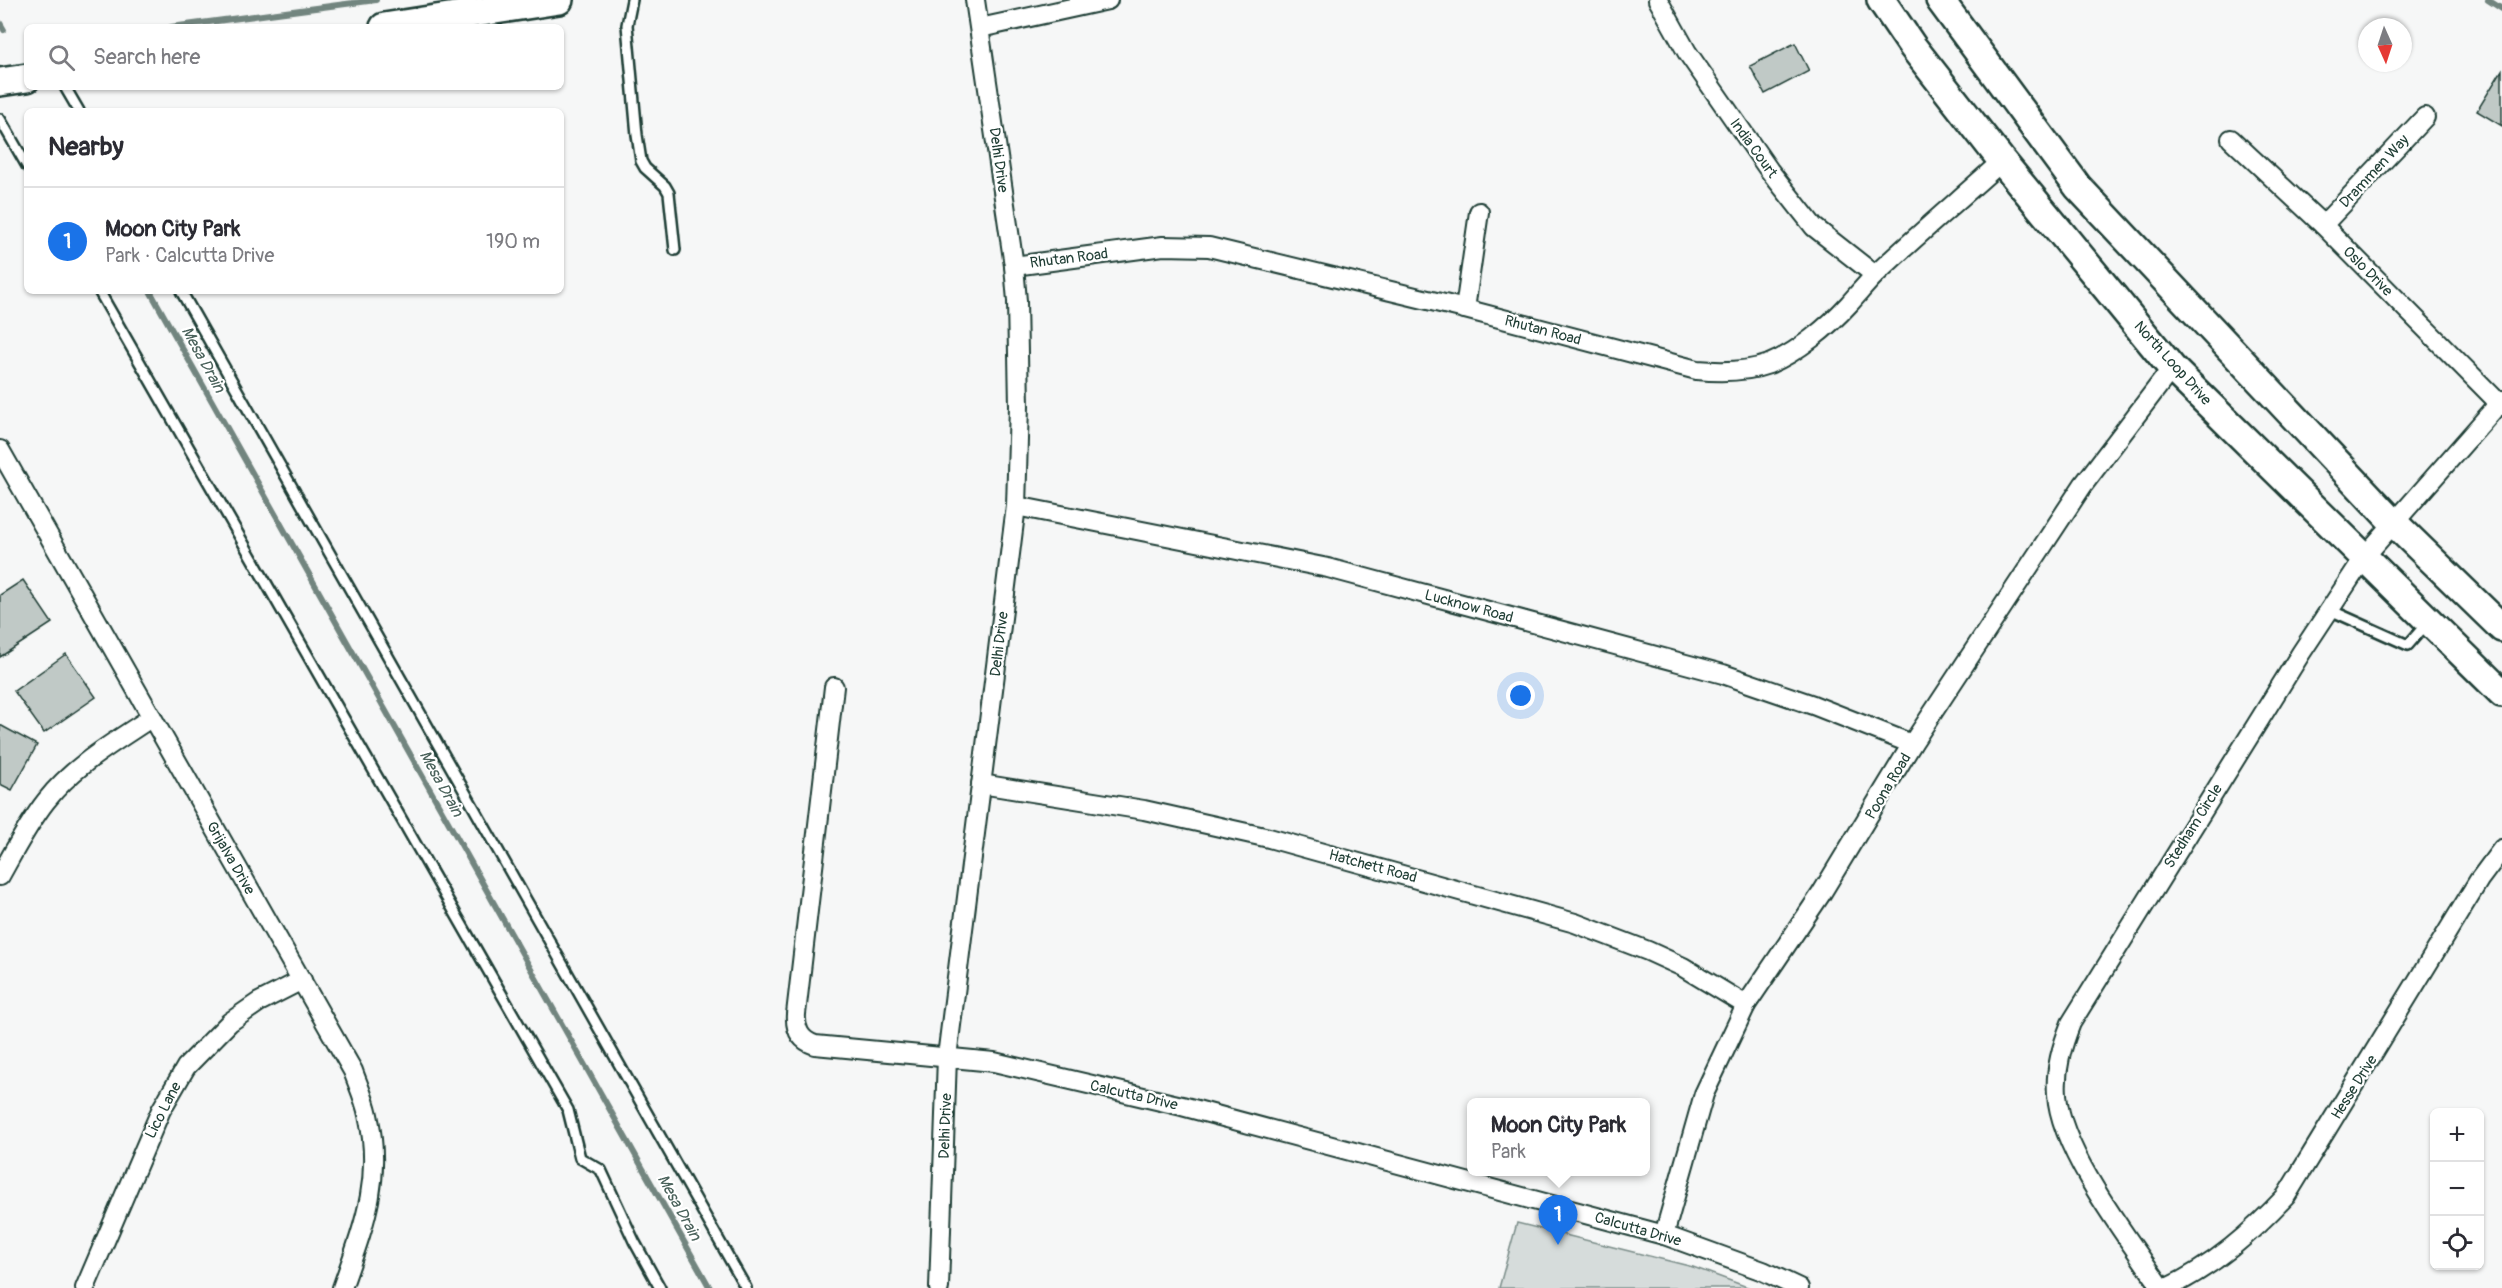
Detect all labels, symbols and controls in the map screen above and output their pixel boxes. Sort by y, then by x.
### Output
north arrow [2358,18,2412,72]
search box [24,24,564,90]
icon: search [45,41,78,74]
text: Search here [93,43,200,71]
street label: India Court [1726,115,1782,183]
street label: Delhi Drive [985,126,1013,194]
street label: Drammen Way [2336,130,2414,212]
text: Nearby [48,131,124,163]
text: Moon City Park [105,215,241,243]
text: 1 [64,229,71,254]
text: 190 m [486,229,540,254]
street label: Oslo Drive [2339,242,2397,301]
text: Park · Calcutta Drive [105,243,274,268]
street label: Rhutan Road [1029,244,1109,273]
street label: Rhutan Road [1502,311,1583,350]
street label: North Loop Drive [2130,317,2216,410]
water label: Mesa Drain [177,323,230,397]
street label: Lucknow Road [1422,586,1515,627]
street label: Delhi Drive [986,610,1013,678]
your location [1506,681,1535,710]
water label: Mesa Drain [415,747,468,821]
street label: Poona Road [1861,750,1916,823]
street label: Stedham Circle [2160,780,2227,872]
street label: Grijalva Drive [202,818,259,899]
street label: Hatchett Road [1327,846,1419,887]
street label: Hesse Drive [2327,1051,2382,1123]
street label: Calcutta Drive [1088,1076,1180,1115]
street label: Lico Lane [141,1078,186,1142]
street label: Delhi Drive [935,1092,956,1159]
popup [1467,1098,1650,1176]
map controls [2430,1108,2484,1270]
button: + [2430,1108,2484,1162]
text: Moon City Park [1491,1111,1626,1139]
text: Park [1491,1139,1526,1164]
button: − [2430,1162,2484,1216]
water label: Mesa Drain [653,1171,706,1245]
pin: 1 [1538,1196,1578,1245]
street label: Calcutta Drive [1592,1208,1684,1251]
button: locate [2430,1216,2484,1270]

